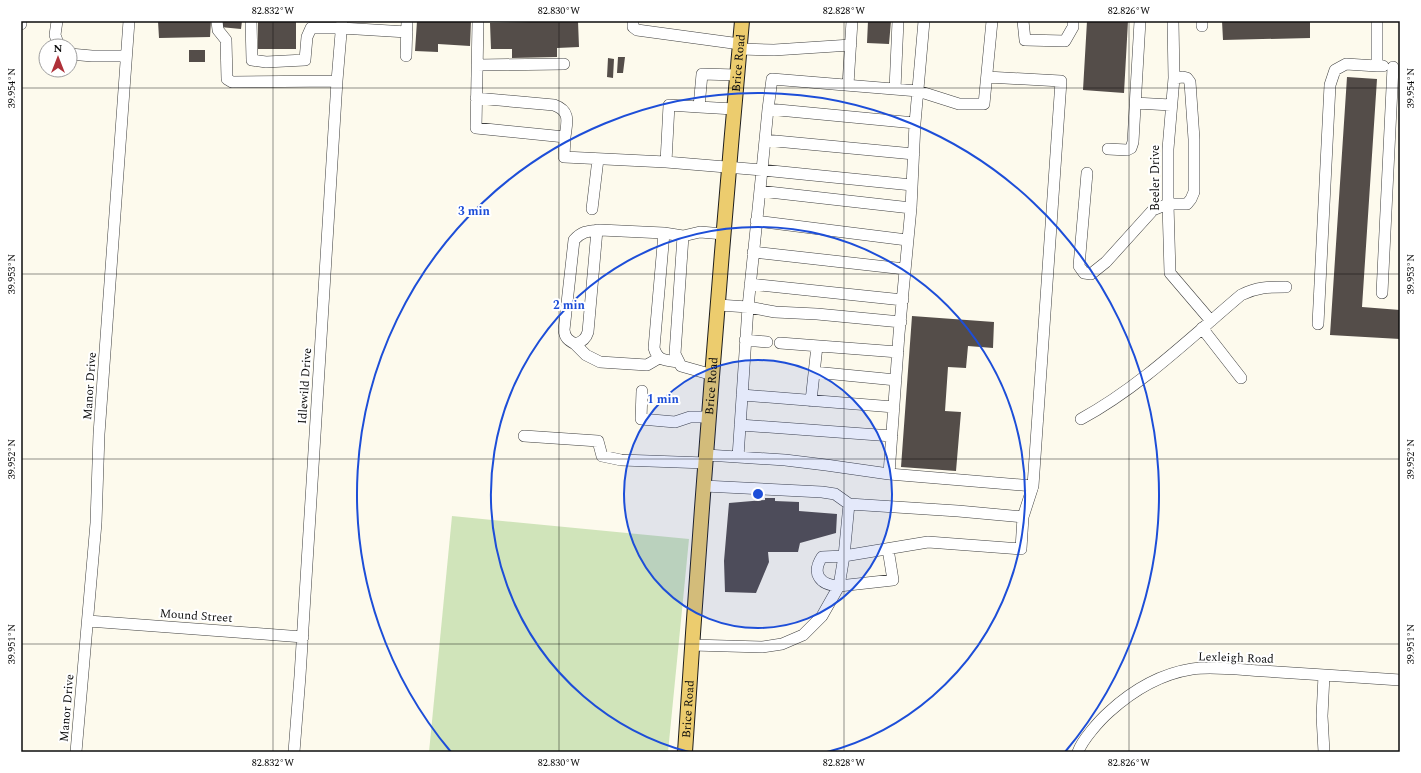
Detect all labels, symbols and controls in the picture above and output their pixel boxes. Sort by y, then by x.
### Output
text: 82.832°W [252,3,294,19]
text: 82.830°W [538,3,580,19]
text: 82.828°W [823,3,865,19]
text: 82.826°W [1108,3,1150,19]
street label: Brice Road [726,33,750,93]
north arrow [38,38,78,78]
text: N [54,40,63,57]
text: 39.954°N [4,68,20,108]
text: 39.954°N [1403,68,1419,108]
street label: Beeler Drive [1146,145,1165,211]
text: 3 min [458,202,491,221]
text: 39.953°N [4,254,20,294]
text: 39.953°N [1403,254,1419,294]
text: 2 min [553,296,586,315]
street label: Idlewild Drive [293,347,317,425]
street label: Manor Drive [78,351,102,421]
street label: Brice Road [700,356,723,416]
text: 1 min [647,390,680,409]
text: 39.952°N [4,439,20,479]
text: 39.952°N [1403,439,1419,479]
centre of rings [751,487,765,501]
street label: Mound Street [159,604,233,628]
text: 39.951°N [4,624,20,664]
text: 39.951°N [1403,624,1419,664]
street label: Lexleigh Road [1198,647,1274,669]
street label: Manor Drive [55,673,79,743]
street label: Brice Road [676,679,699,739]
text: 82.832°W [252,755,294,771]
text: 82.830°W [538,755,580,771]
text: 82.828°W [823,755,865,771]
text: 82.826°W [1108,755,1150,771]

